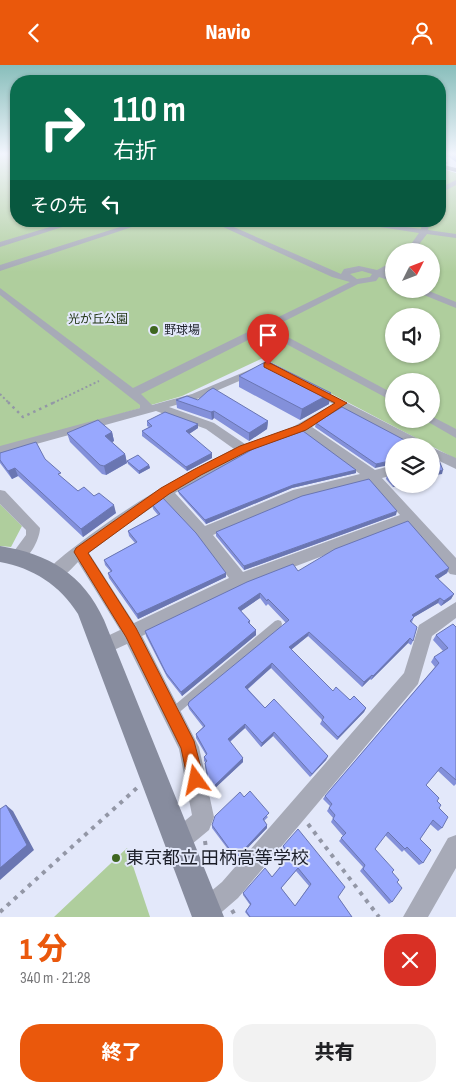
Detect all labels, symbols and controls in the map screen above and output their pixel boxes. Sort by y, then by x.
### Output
icon: back [20,19,48,47]
text: Navio [205,19,251,46]
icon: person [408,19,436,47]
text: 110 m [113,89,186,132]
icon: right [30,95,95,160]
text: 右折 [113,138,157,165]
icon: left [97,190,125,218]
text: その先 [30,195,87,218]
north arrow [385,243,440,297]
map controls [385,243,440,493]
button: sound [385,308,440,363]
park label: 光が丘公園 [68,312,128,327]
pin [247,314,289,365]
icon: arrive [254,321,282,349]
place label: 野球場 [164,323,200,338]
marker: 野球場 [148,324,160,336]
button: search [385,373,440,428]
button: layers [385,438,440,493]
position arrow [169,753,221,805]
place label: 東京都立 田柄高等学校 [126,848,309,869]
marker: 東京都立 田柄高等学校 [110,852,122,864]
text: 1 分 [20,932,67,968]
button: close [384,934,436,986]
text: 340 m · 21:28 [20,969,91,988]
button: 終了 [20,1024,223,1082]
button: 共有 [233,1024,436,1082]

